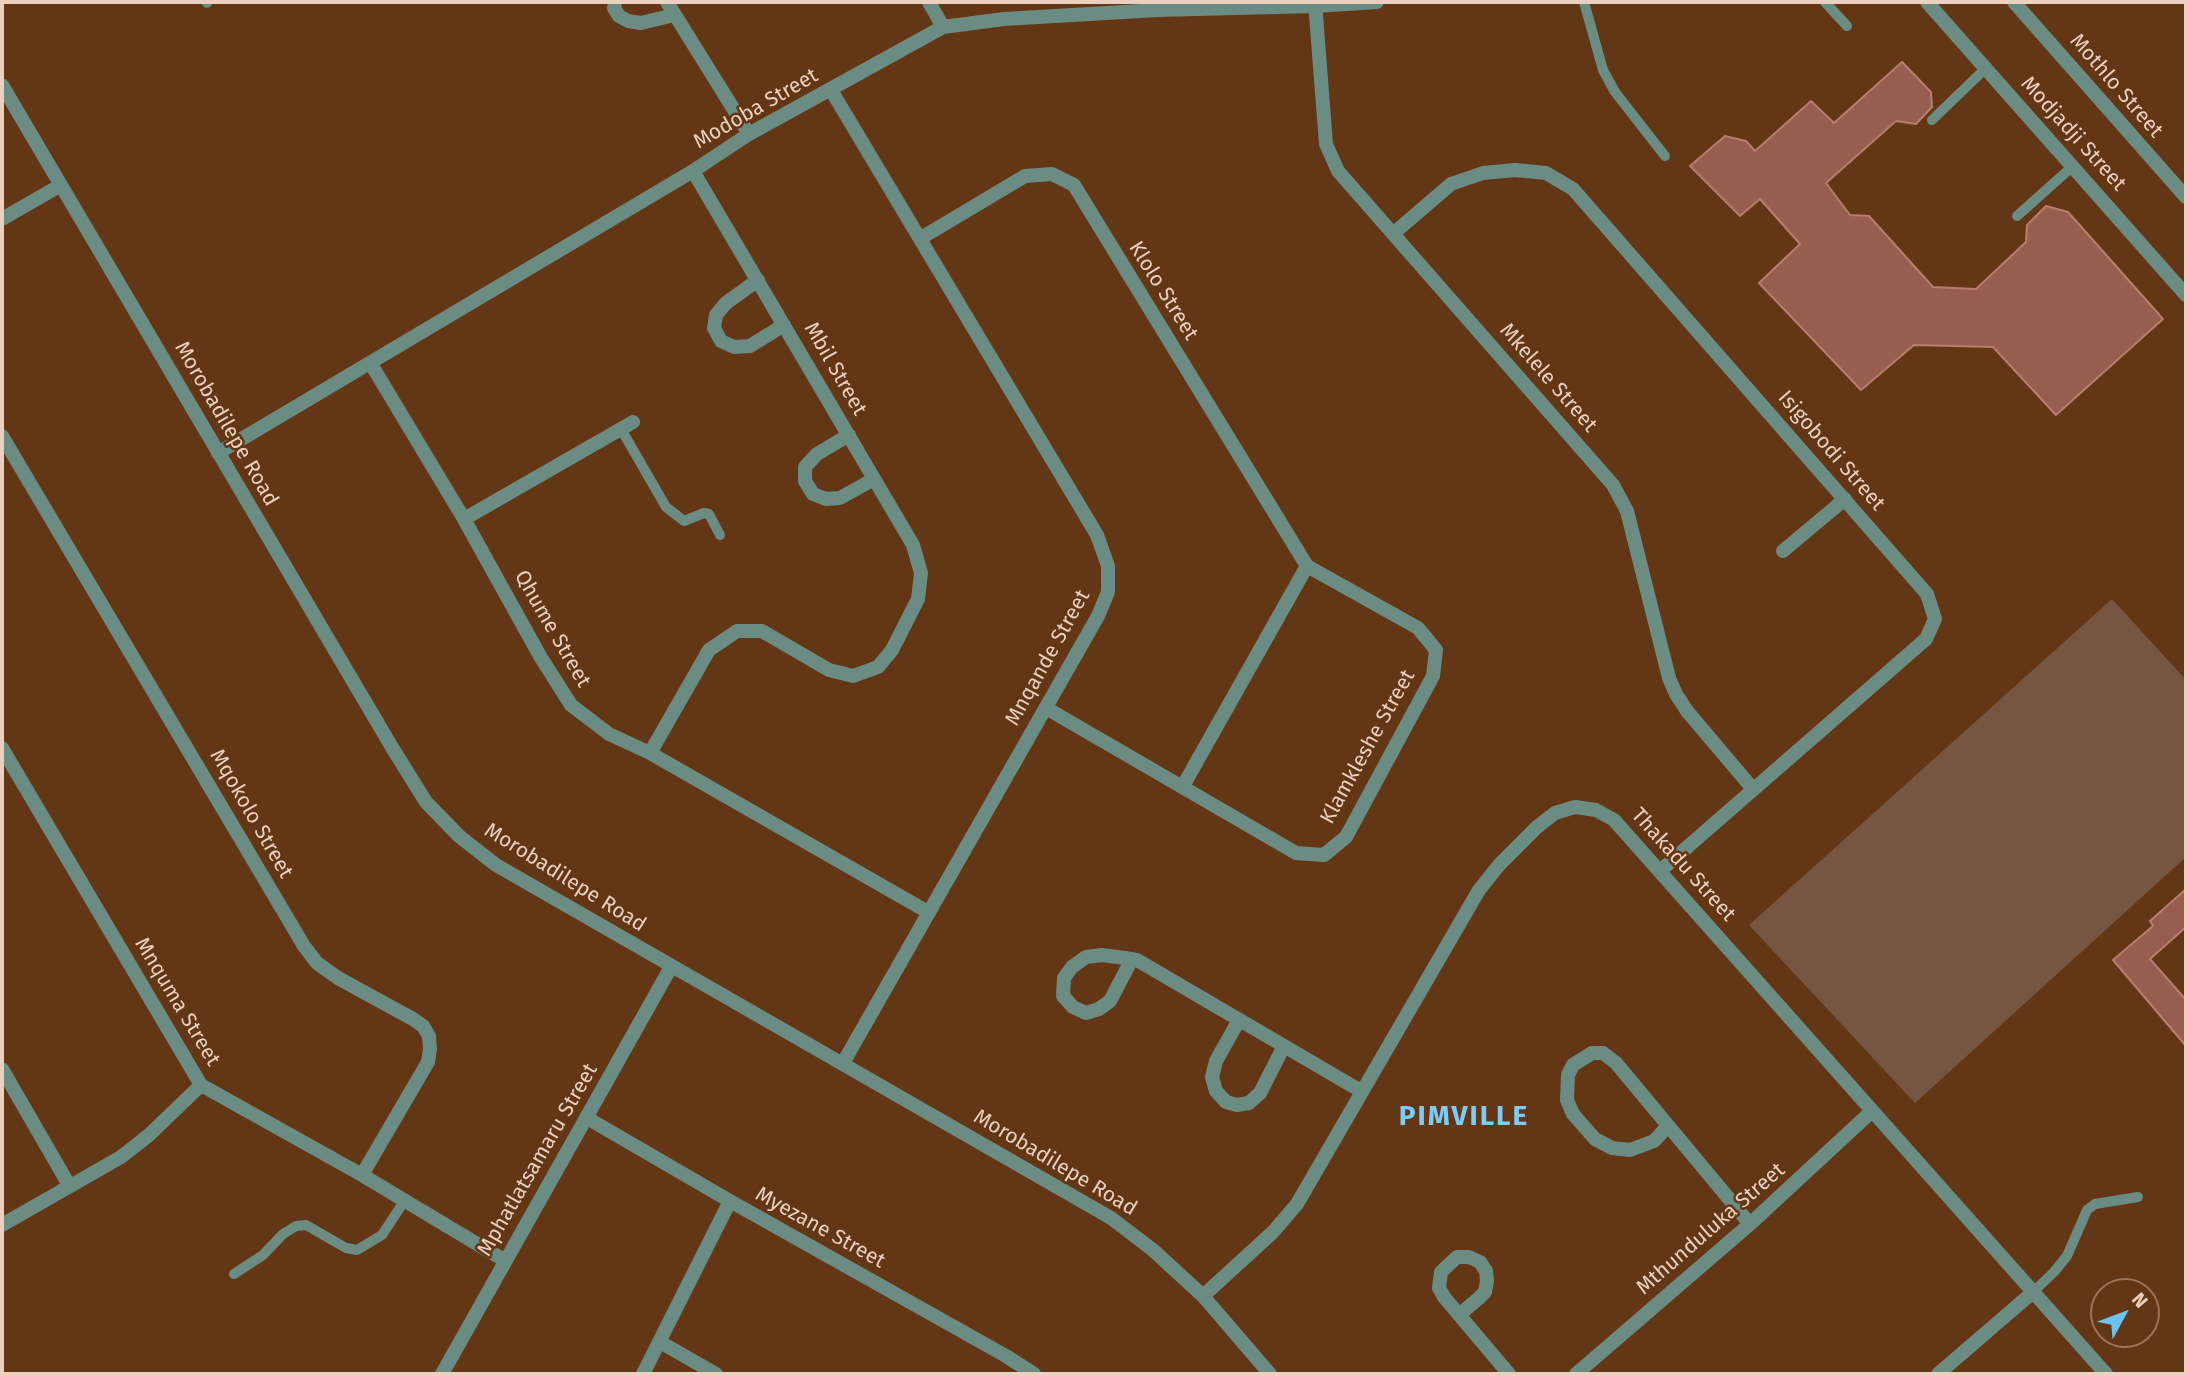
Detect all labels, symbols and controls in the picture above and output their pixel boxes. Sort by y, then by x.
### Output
street label: Mothlo Street [2064,29,2168,143]
street label: Modoba Street [689,63,823,155]
street label: Modjadji Street [2015,72,2131,196]
street label: Klolo Street [1123,237,1203,345]
street label: Mbil Street [798,318,872,420]
street label: Mkelele Street [1494,318,1602,438]
street label: Morobadilepe Road [169,337,283,511]
street label: Isigobodi Street [1772,386,1890,516]
street label: Qhume Street [508,566,596,692]
street label: Mnqande Street [1000,586,1096,730]
street label: Klamkleshe Street [1315,666,1421,828]
street label: Mqokolo Street [204,745,298,883]
street label: Thakadu Street [1626,803,1740,927]
street label: Morobadilepe Road [479,818,651,938]
street label: Mnquma Street [129,933,225,1071]
street label: Mphatlatsamaru Street [473,1059,603,1261]
district label: PIMVILLE [1400,1100,1528,1134]
street label: Morobadilepe Road [969,1104,1141,1222]
street label: Mthunduluka Street [1632,1158,1790,1300]
street label: Myezane Street [751,1182,889,1274]
north arrow [2090,1278,2160,1348]
text: N [2127,1288,2153,1313]

